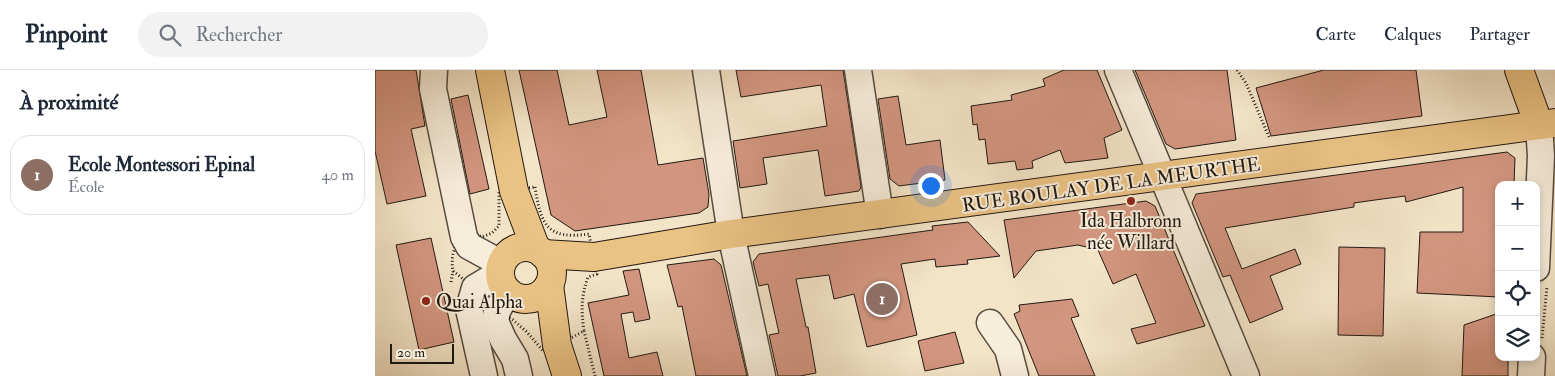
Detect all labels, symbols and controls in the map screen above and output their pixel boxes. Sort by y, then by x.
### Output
search box [138,12,488,57]
text: Pinpoint [25,19,108,50]
icon: search [156,21,184,49]
text: Rechercher [196,23,282,47]
text: Carte [1315,23,1356,46]
text: Calques [1384,23,1441,46]
text: Partager [1469,23,1530,46]
text: À proximité [20,89,118,116]
street label: RUE BOULAY DE LA MEURTHE [961,152,1262,218]
text: Ecole Montessori Epinal [68,153,255,177]
text: 1 [34,165,40,185]
text: 40 m [321,165,354,185]
your location [918,173,944,199]
text: École [68,177,104,197]
map controls [1495,181,1540,361]
button: + [1495,181,1540,226]
marker: Ida Halbronn née Willard [1125,195,1137,207]
place label: Ida Halbronn née Willard [1080,209,1182,255]
button: − [1495,226,1540,271]
button: locate [1495,271,1540,316]
pin: 1 [866,280,898,318]
place label: Quai Alpha [436,290,523,315]
marker: Quai Alpha [420,295,432,307]
button: layers [1495,316,1540,361]
scale bar [390,341,454,364]
text: 20 m [397,344,425,361]

